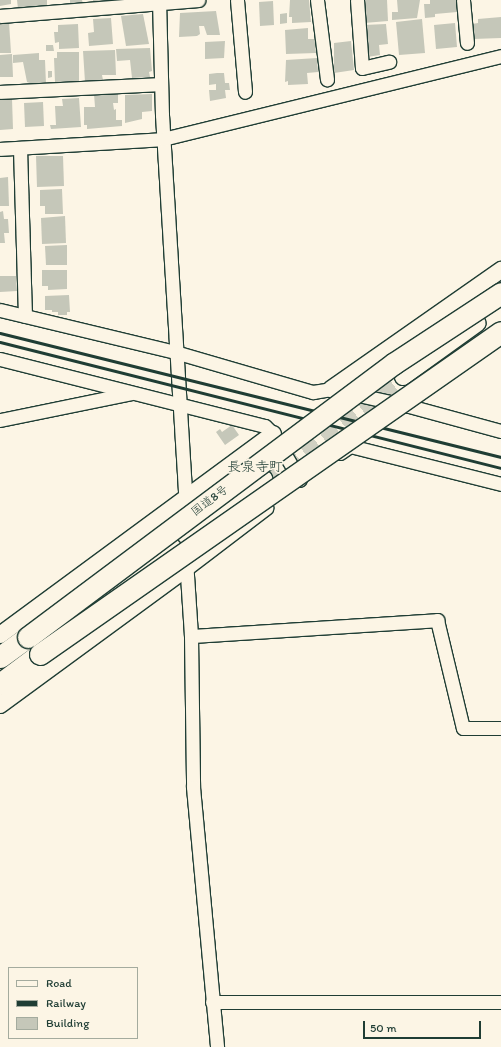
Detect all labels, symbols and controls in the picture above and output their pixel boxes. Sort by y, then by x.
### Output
district label: 長泉寺町 [227,459,283,475]
street label: 国道8号 [189,482,231,520]
legend [8,967,138,1039]
text: Road [46,976,72,990]
text: Railway [46,996,86,1010]
scale bar [365,1013,483,1039]
text: Building [46,1016,89,1030]
text: 50 m [370,1021,396,1035]

